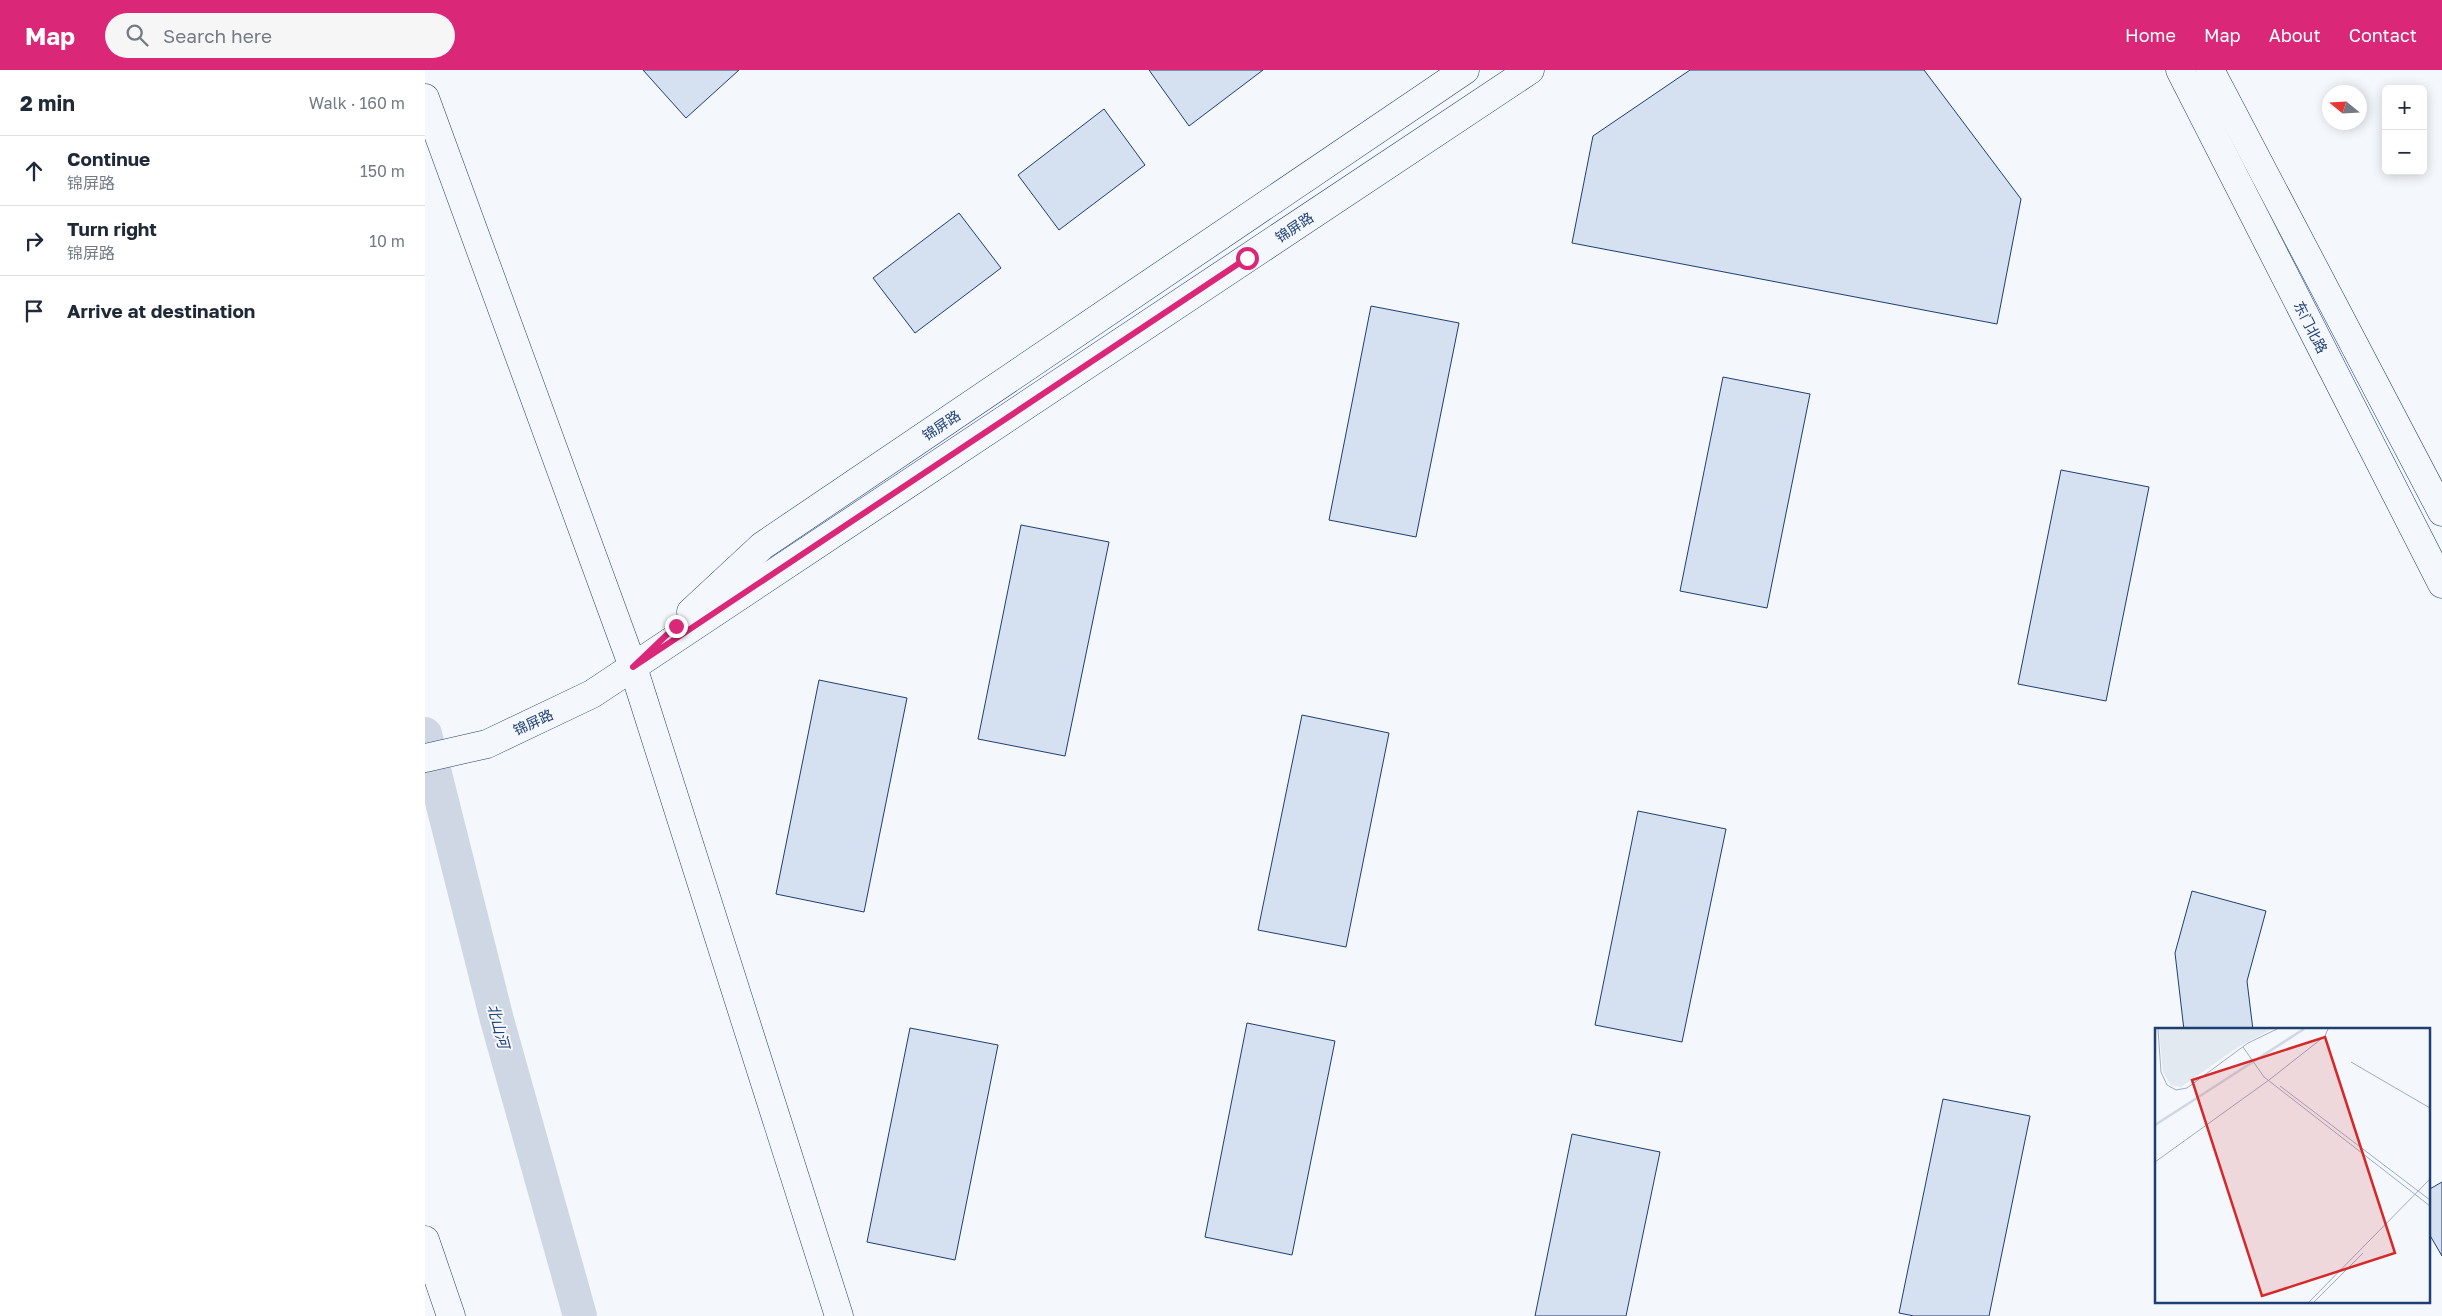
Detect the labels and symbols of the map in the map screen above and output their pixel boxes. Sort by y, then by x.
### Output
north arrow [2322,85,2367,130]
street label: 锦屏路 [1272,208,1316,246]
route start [1236,247,1259,270]
street label: 东门北路 [2291,298,2331,356]
street label: 锦屏路 [919,406,963,444]
route end [665,615,688,638]
street label: 锦屏路 [510,705,556,739]
water label: 北山河 [484,1002,514,1053]
inset map [2155,1028,2429,1304]

